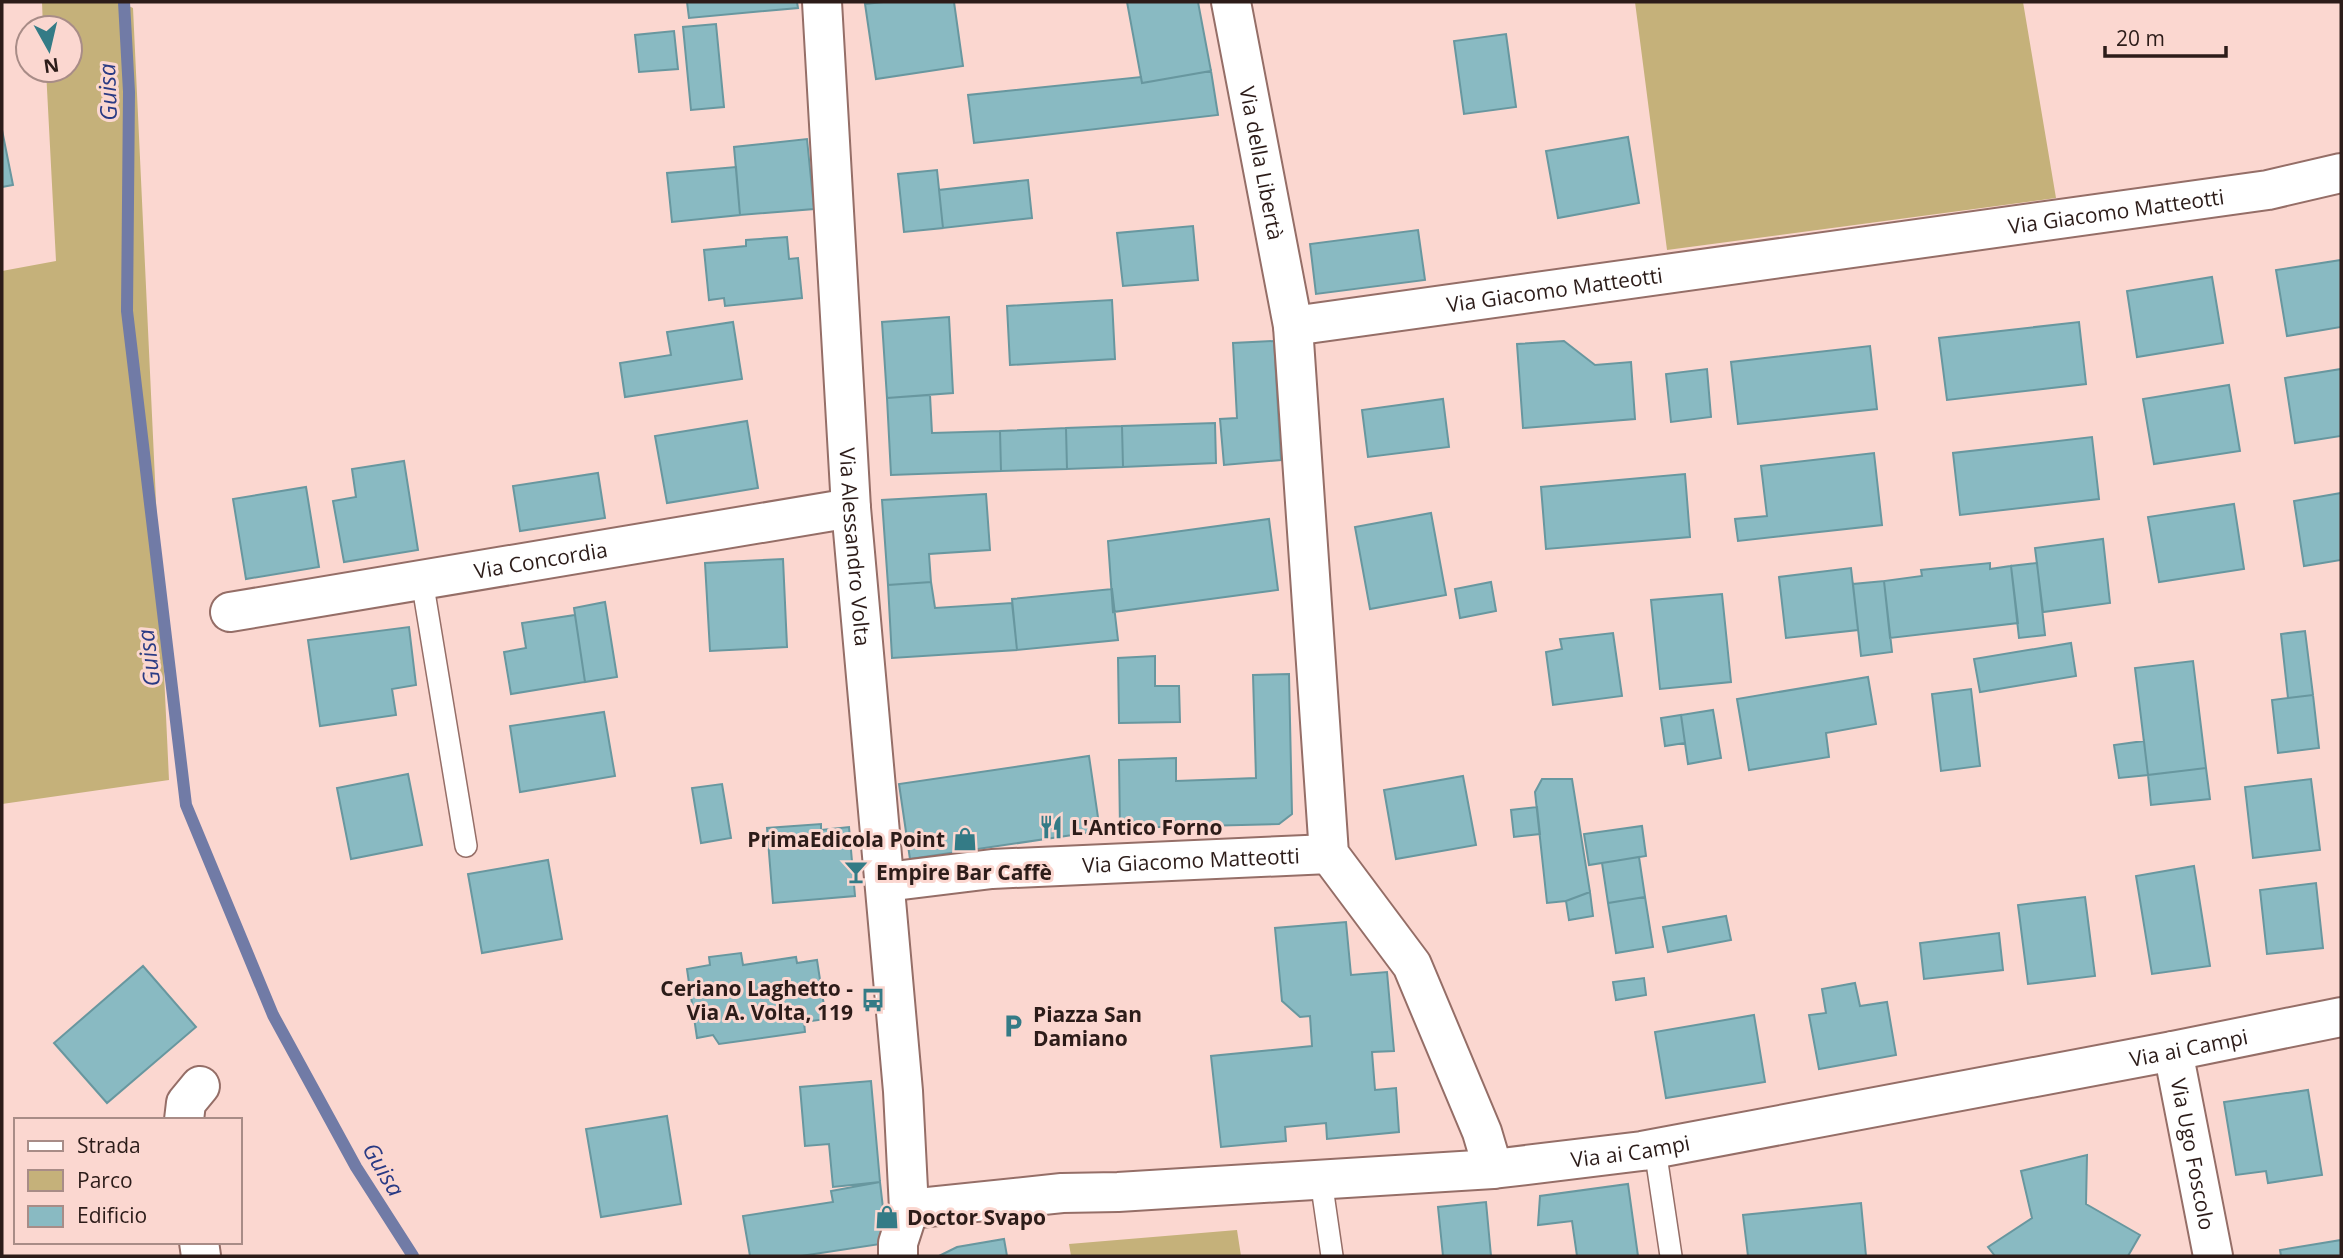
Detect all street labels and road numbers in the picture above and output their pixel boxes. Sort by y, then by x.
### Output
street label: Via della Libertà [1233,84,1290,242]
street label: Via Giacomo Matteotti [2006,182,2226,240]
street label: Via Giacomo Matteotti [1445,261,1664,318]
street label: Via Alessandro Volta [834,447,877,647]
street label: Via Concordia [472,535,610,585]
street label: Via Giacomo Matteotti [1082,841,1300,879]
street label: Via ai Campi [2127,1022,2250,1073]
street label: Via Ugo Foscolo [2165,1076,2222,1232]
street label: Via ai Campi [1569,1128,1692,1173]

